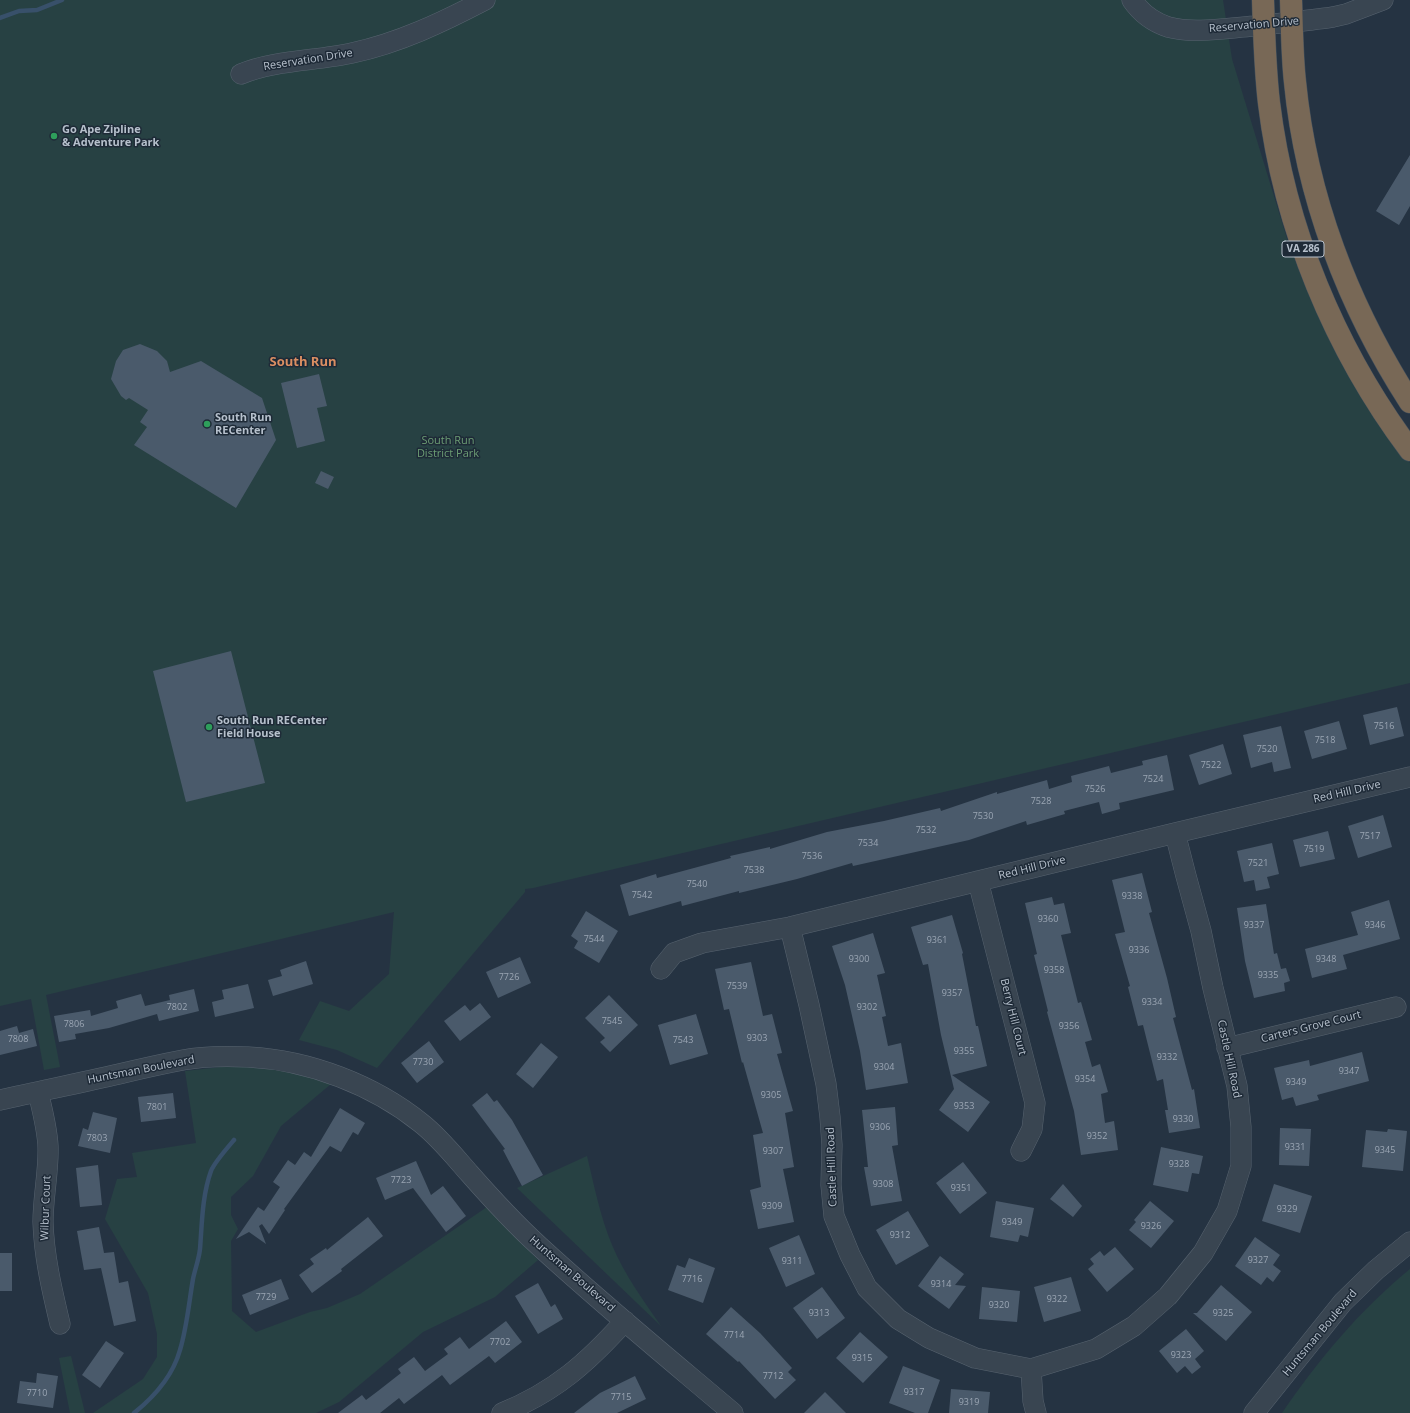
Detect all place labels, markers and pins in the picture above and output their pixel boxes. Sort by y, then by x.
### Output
place label: Go Ape Zipline & Adventure Park [62,123,159,149]
marker: Go Ape Zipline & Adventure Park [49,131,59,141]
place label: South Run RECenter [215,411,272,437]
marker: South Run RECenter [202,419,212,429]
place label: South Run RECenter Field House [217,714,327,740]
marker: South Run RECenter Field House [204,722,214,732]

